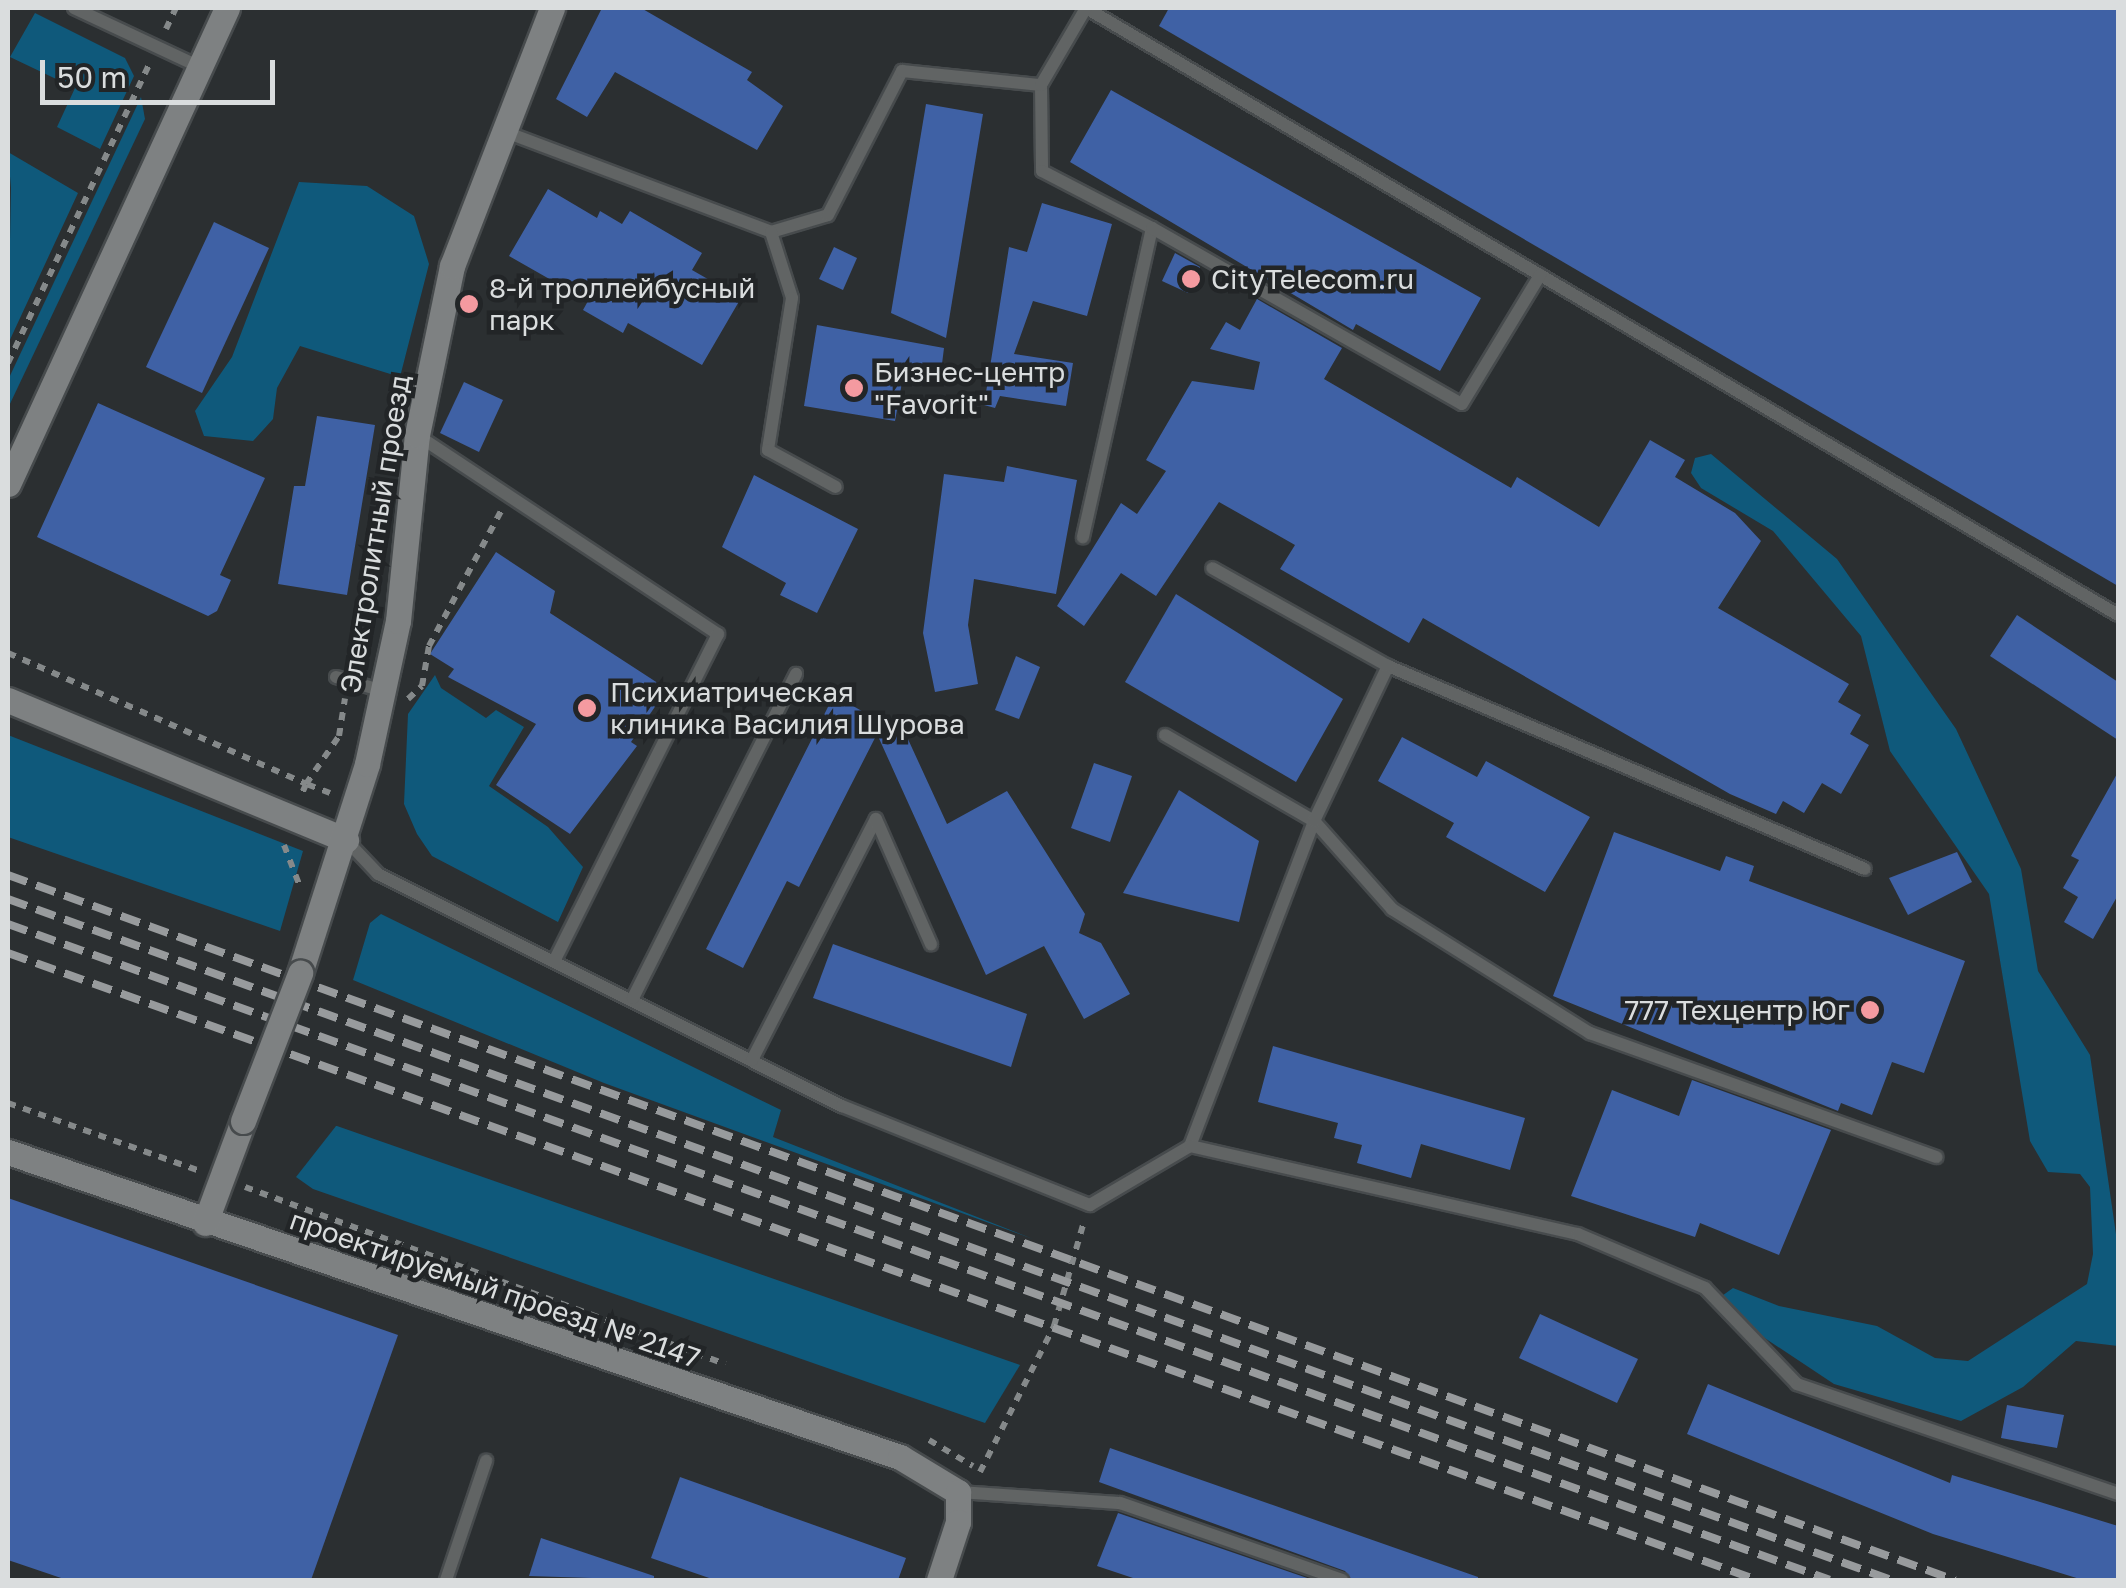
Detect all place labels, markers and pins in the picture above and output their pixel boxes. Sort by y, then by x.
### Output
place label: CityTelecom.ru [1211,262,1414,296]
marker: CityTelecom.ru [1180,268,1202,290]
place label: 8-й троллейбусный парк [489,271,755,337]
marker: 8-й троллейбусный парк [458,293,480,315]
place label: Бизнес-центр "Favorit" [874,355,1065,421]
marker: Бизнес-центр "Favorit" [843,377,865,399]
place label: Психиатрическая клиника Василия Шурова [610,675,965,741]
marker: Психиатрическая клиника Василия Шурова [574,695,600,721]
place label: 777 Техцентр Юг [1624,993,1850,1027]
marker: 777 Техцентр Юг [1859,999,1881,1021]

